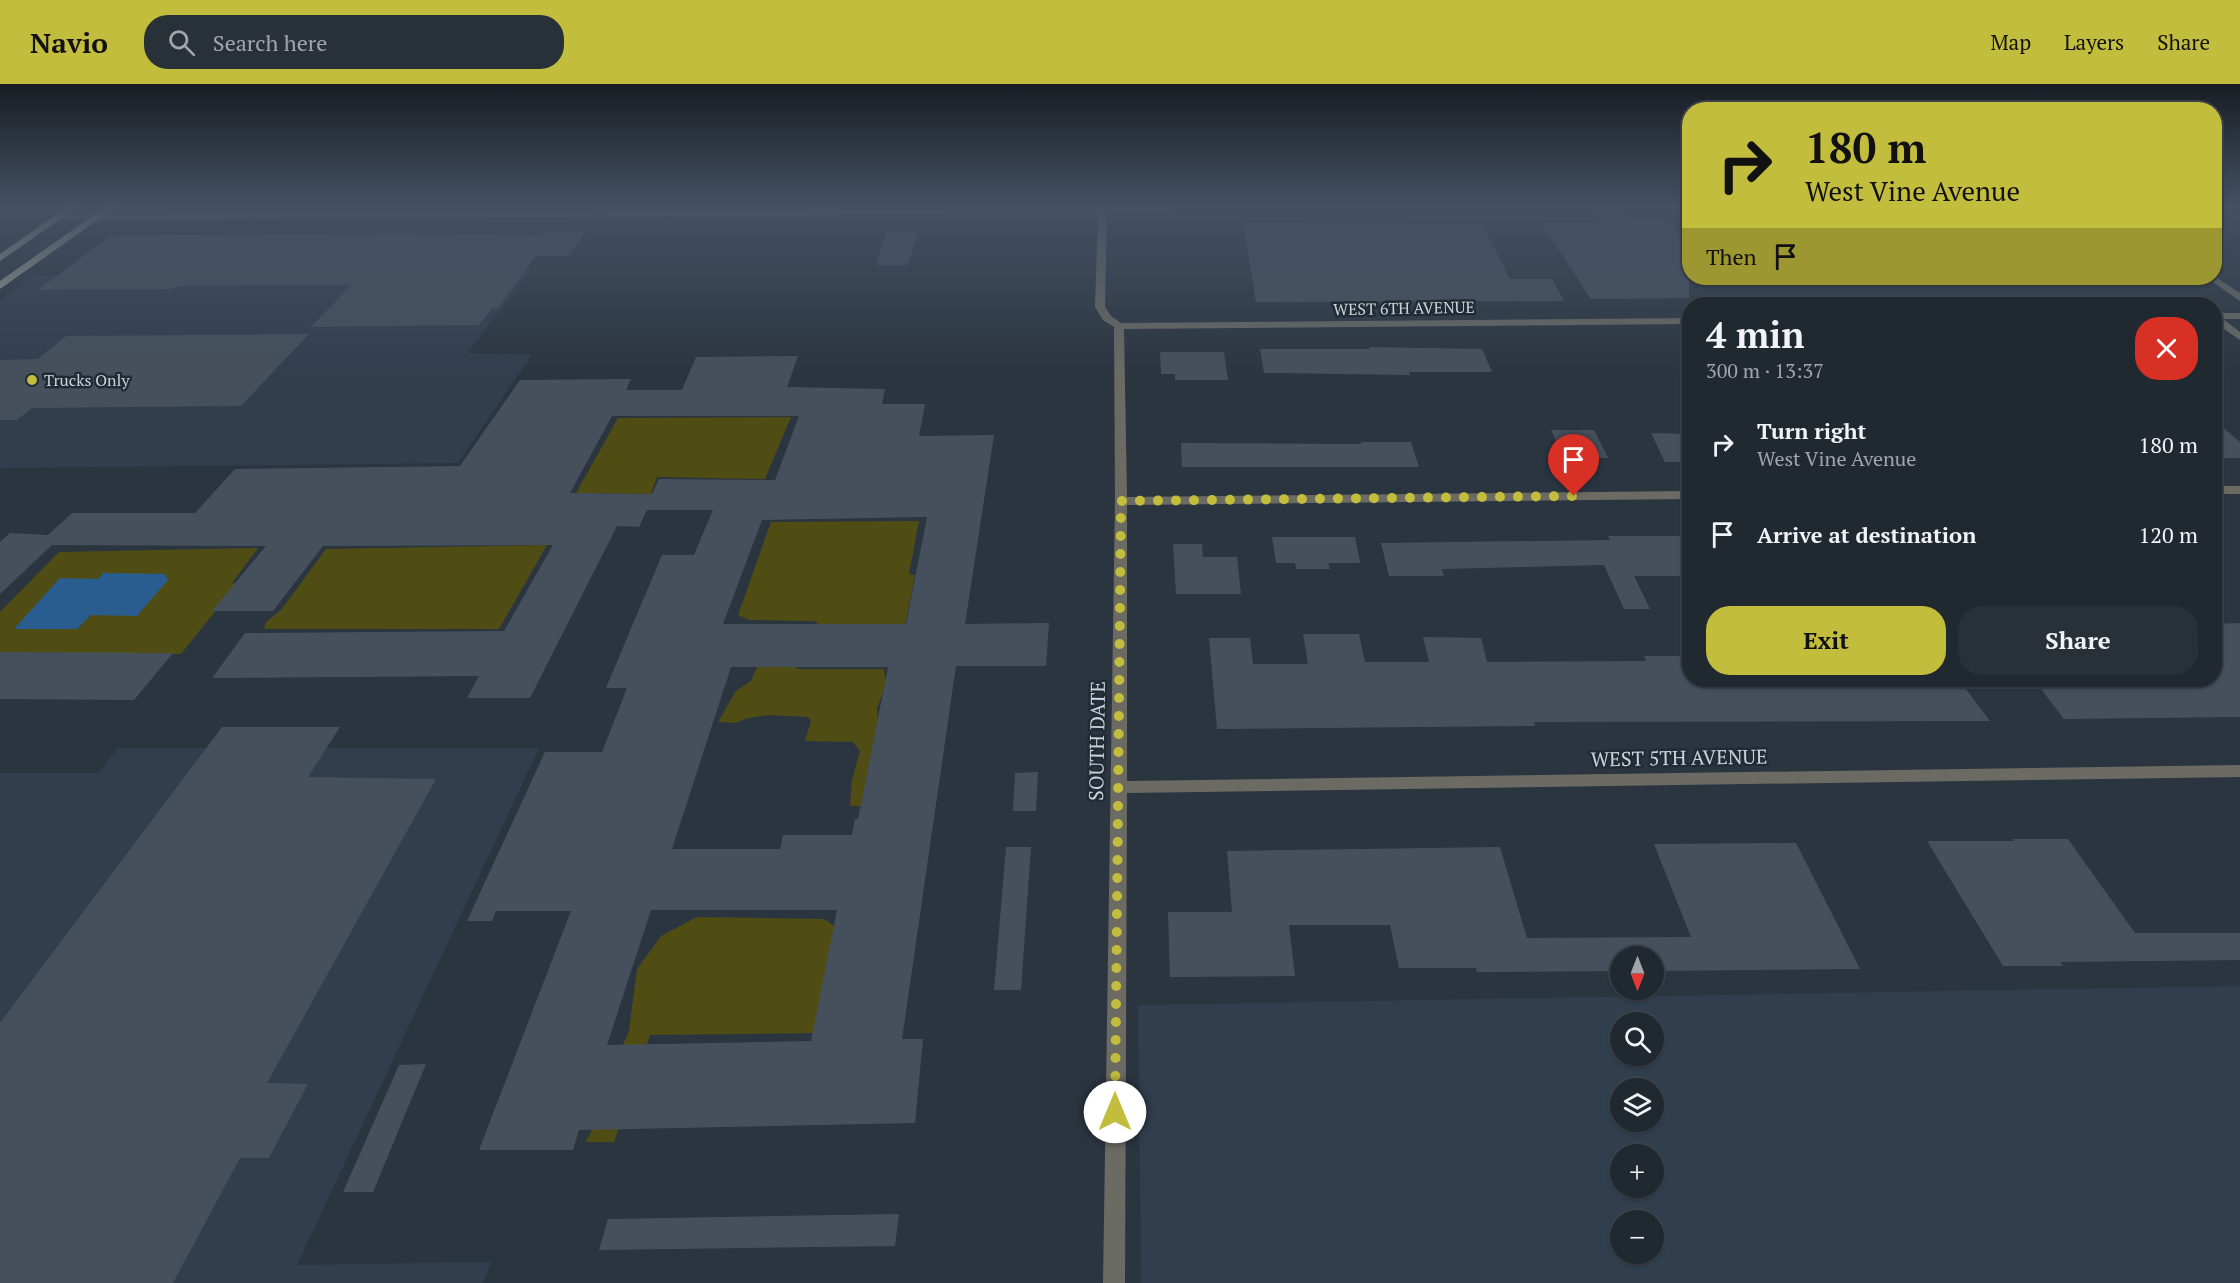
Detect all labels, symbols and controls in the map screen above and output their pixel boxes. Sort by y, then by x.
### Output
search box [144,15,564,69]
text: Navio [30,24,108,61]
icon: search [165,26,198,59]
text: Search here [213,28,327,57]
text: Map [1990,28,2031,56]
text: Layers [2064,28,2124,56]
text: Share [2157,28,2210,56]
text: 180 m [1805,119,1926,175]
icon: right [1706,126,1784,204]
text: West Vine Avenue [1805,173,2020,209]
icon: arrive [1769,240,1802,273]
text: Then [1706,242,1757,271]
street label: WEST 6TH AVENUE [1333,296,1475,320]
text: 4 min [1706,311,1804,358]
button: close [2135,317,2198,380]
text: 300 m · 13:37 [1706,357,1824,384]
place label: Trucks Only [44,369,130,391]
marker: Trucks Only [25,373,39,387]
text: Turn right [1757,416,1866,445]
icon: right [1706,428,1739,461]
text: 180 m [2138,430,2198,459]
pin [1548,434,1599,496]
icon: arrive [1557,443,1590,476]
text: West Vine Avenue [1757,445,1916,472]
icon: arrive [1706,518,1739,551]
text: Arrive at destination [1757,520,1976,549]
text: 120 m [2138,520,2198,549]
button: Exit [1706,606,1946,675]
button: Share [1958,606,2198,675]
street label: SOUTH DATE [1082,681,1111,801]
street label: WEST 5TH AVENUE [1590,742,1768,773]
north arrow [1610,946,1664,1000]
map controls [1610,946,1664,1264]
button: search [1610,1012,1664,1066]
button: layers [1610,1078,1664,1132]
position arrow [1083,1080,1147,1144]
button: + [1610,1144,1664,1198]
button: − [1610,1210,1664,1264]

